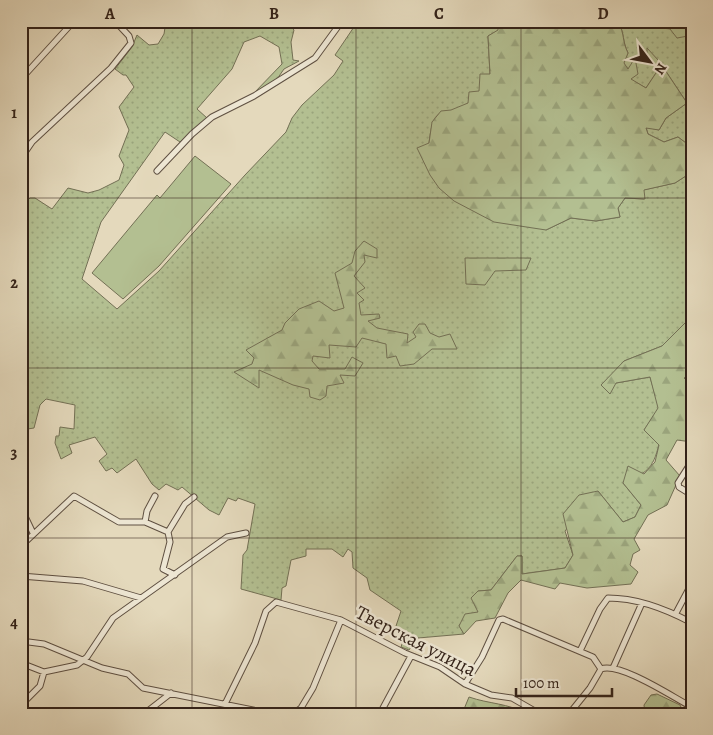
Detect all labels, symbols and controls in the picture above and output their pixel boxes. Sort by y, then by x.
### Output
text: A [104,3,116,25]
text: B [269,3,279,25]
text: C [434,3,444,25]
text: D [597,3,609,25]
north arrow [626,38,676,88]
text: N [650,59,671,78]
text: 1 [11,102,17,124]
text: 2 [10,272,18,294]
text: 3 [11,442,18,464]
street label: Тверская улица [351,599,482,683]
text: 4 [10,612,18,634]
scale bar [516,665,612,697]
text: 100 m [523,673,560,693]

